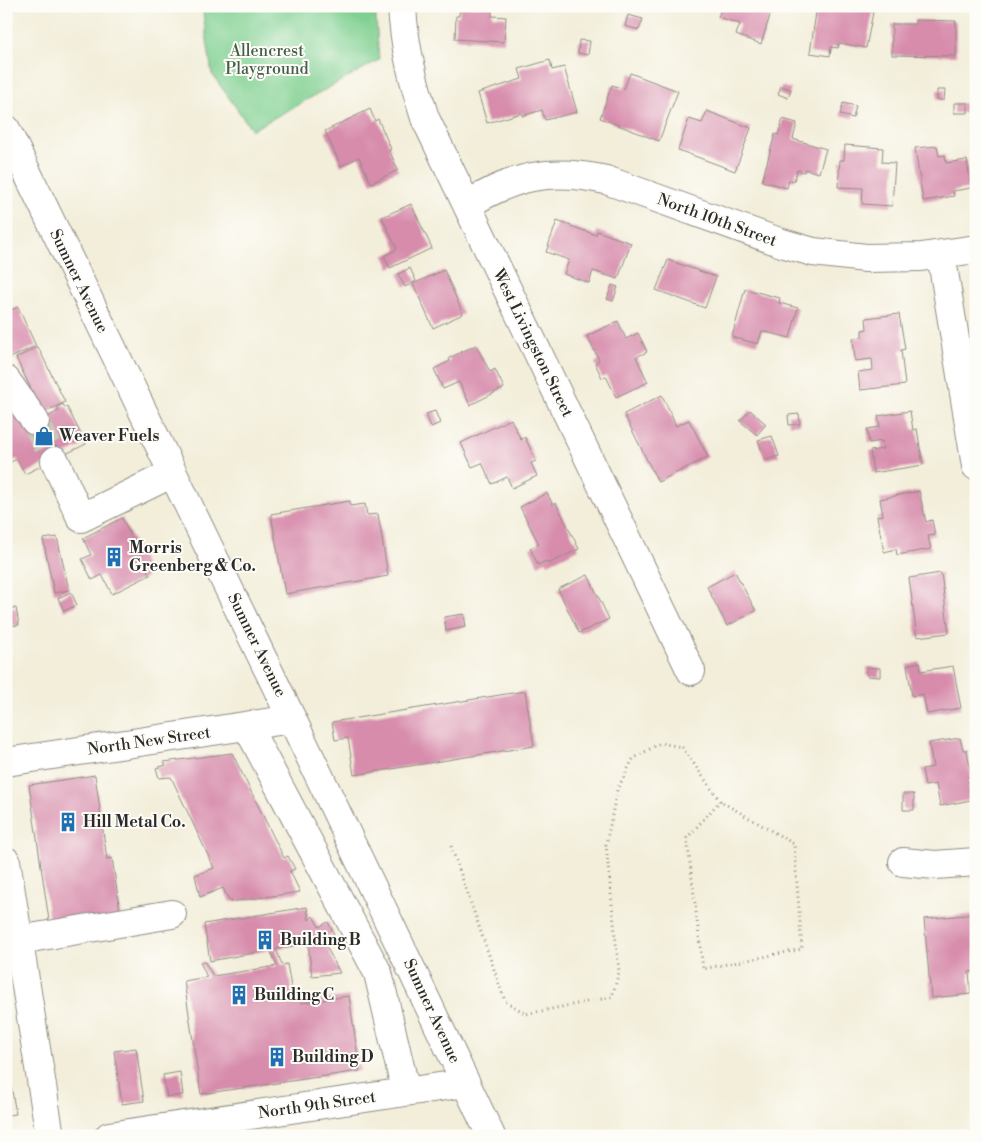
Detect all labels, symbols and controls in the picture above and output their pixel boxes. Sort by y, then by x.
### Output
park label: Allencrest Playground [225,41,309,79]
street label: North 10th Street [654,189,780,251]
street label: Sumner Avenue [45,226,113,336]
street label: West Livingston Street [488,265,578,421]
shop icon: Weaver Fuels [33,425,55,447]
place label: Weaver Fuels [58,426,159,446]
place label: Morris Greenberg & Co. [129,538,256,576]
building icon: Morris Greenberg & Co. [103,546,125,568]
street label: Sumner Avenue [223,590,291,700]
street label: North New Street [86,722,212,760]
building icon: Hill Metal Co. [57,811,79,833]
place label: Hill Metal Co. [83,812,186,832]
building icon: Building B [254,929,276,951]
place label: Building B [280,930,361,950]
street label: Sumner Avenue [399,956,465,1066]
building icon: Building C [228,984,250,1006]
place label: Building C [254,985,334,1005]
building icon: Building D [266,1046,288,1068]
place label: Building D [292,1047,374,1067]
street label: North 9th Street [257,1087,377,1123]

